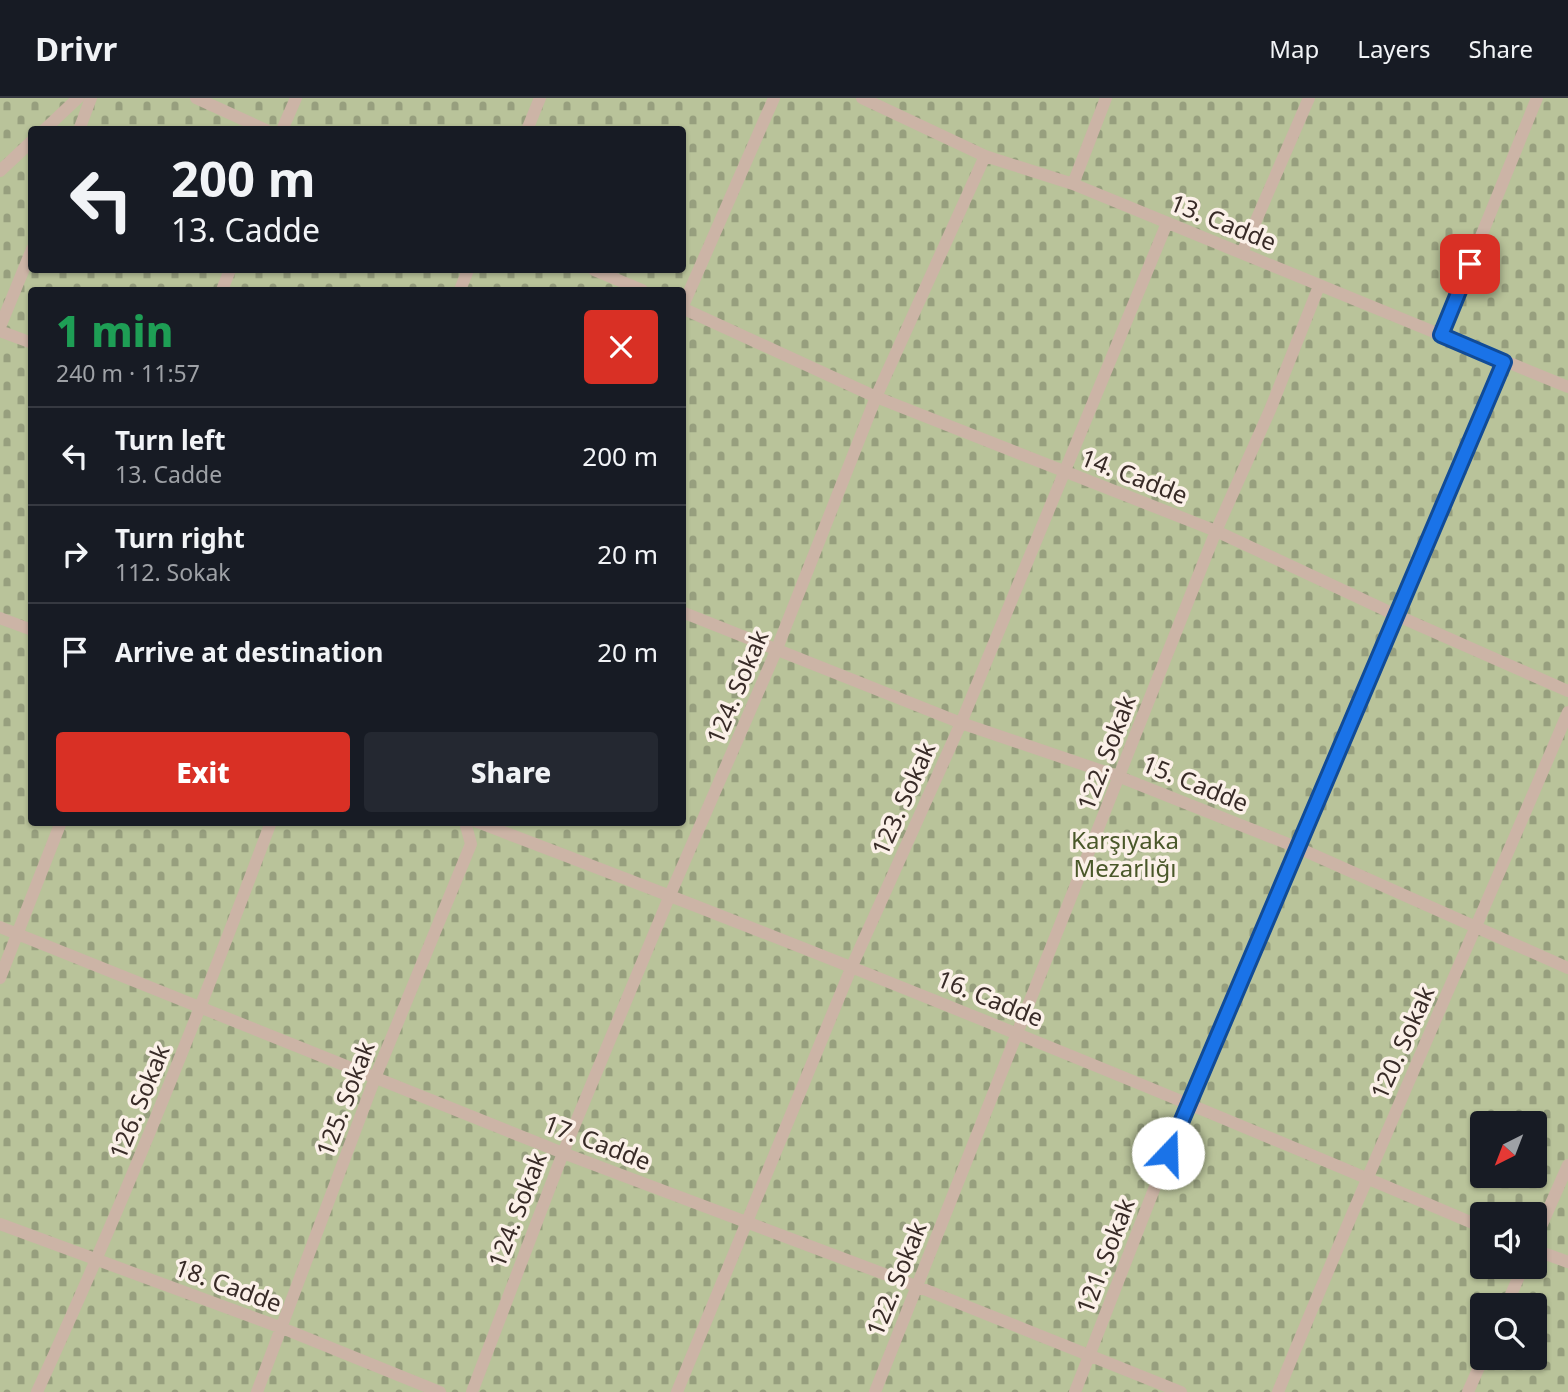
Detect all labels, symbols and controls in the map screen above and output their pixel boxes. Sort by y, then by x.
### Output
text: Drivr [35,26,117,71]
text: Map [1269,32,1319,65]
text: Layers [1357,32,1431,65]
text: Share [1469,32,1533,65]
text: 200 m [171,145,316,211]
icon: left [56,154,147,245]
street label: 13. Cadde [1166,185,1282,258]
text: 13. Cadde [171,208,320,251]
pin [1440,234,1500,294]
icon: arrive [1451,245,1489,283]
text: 1 min [56,302,173,359]
button: close [584,310,658,384]
text: 240 m · 11:57 [56,357,200,389]
text: Turn left [115,422,226,458]
icon: left [56,437,94,475]
text: 200 m [582,438,658,474]
street label: 14. Cadde [1076,440,1193,511]
text: 13. Cadde [115,458,222,490]
text: Turn right [115,520,245,556]
icon: right [56,535,94,573]
text: 20 m [597,536,658,572]
text: 112. Sokak [115,556,231,588]
street label: 124. Sokak [698,624,775,748]
icon: arrive [56,633,94,671]
text: Arrive at destination [115,634,384,670]
text: 20 m [597,634,658,670]
street label: 122. Sokak [1069,690,1143,815]
button: Exit [56,732,350,812]
button: Share [364,732,658,812]
street label: 123. Sokak [863,736,942,860]
street label: 15. Cadde [1138,746,1254,819]
park label: Karşıyaka Mezarlığı [1071,823,1179,884]
street label: 16. Cadde [933,961,1049,1034]
street label: 120. Sokak [1362,980,1441,1104]
street label: 125. Sokak [308,1036,382,1161]
street label: 126. Sokak [101,1039,177,1164]
street label: 17. Cadde [539,1106,656,1177]
north arrow [1470,1111,1547,1188]
map controls [1470,1111,1547,1370]
position arrow [1131,1116,1205,1190]
street label: 124. Sokak [480,1147,554,1272]
street label: 121. Sokak [1068,1193,1142,1318]
button: sound [1470,1202,1547,1279]
street label: 122. Sokak [858,1216,934,1341]
street label: 18. Cadde [170,1250,287,1319]
button: search [1470,1293,1547,1370]

